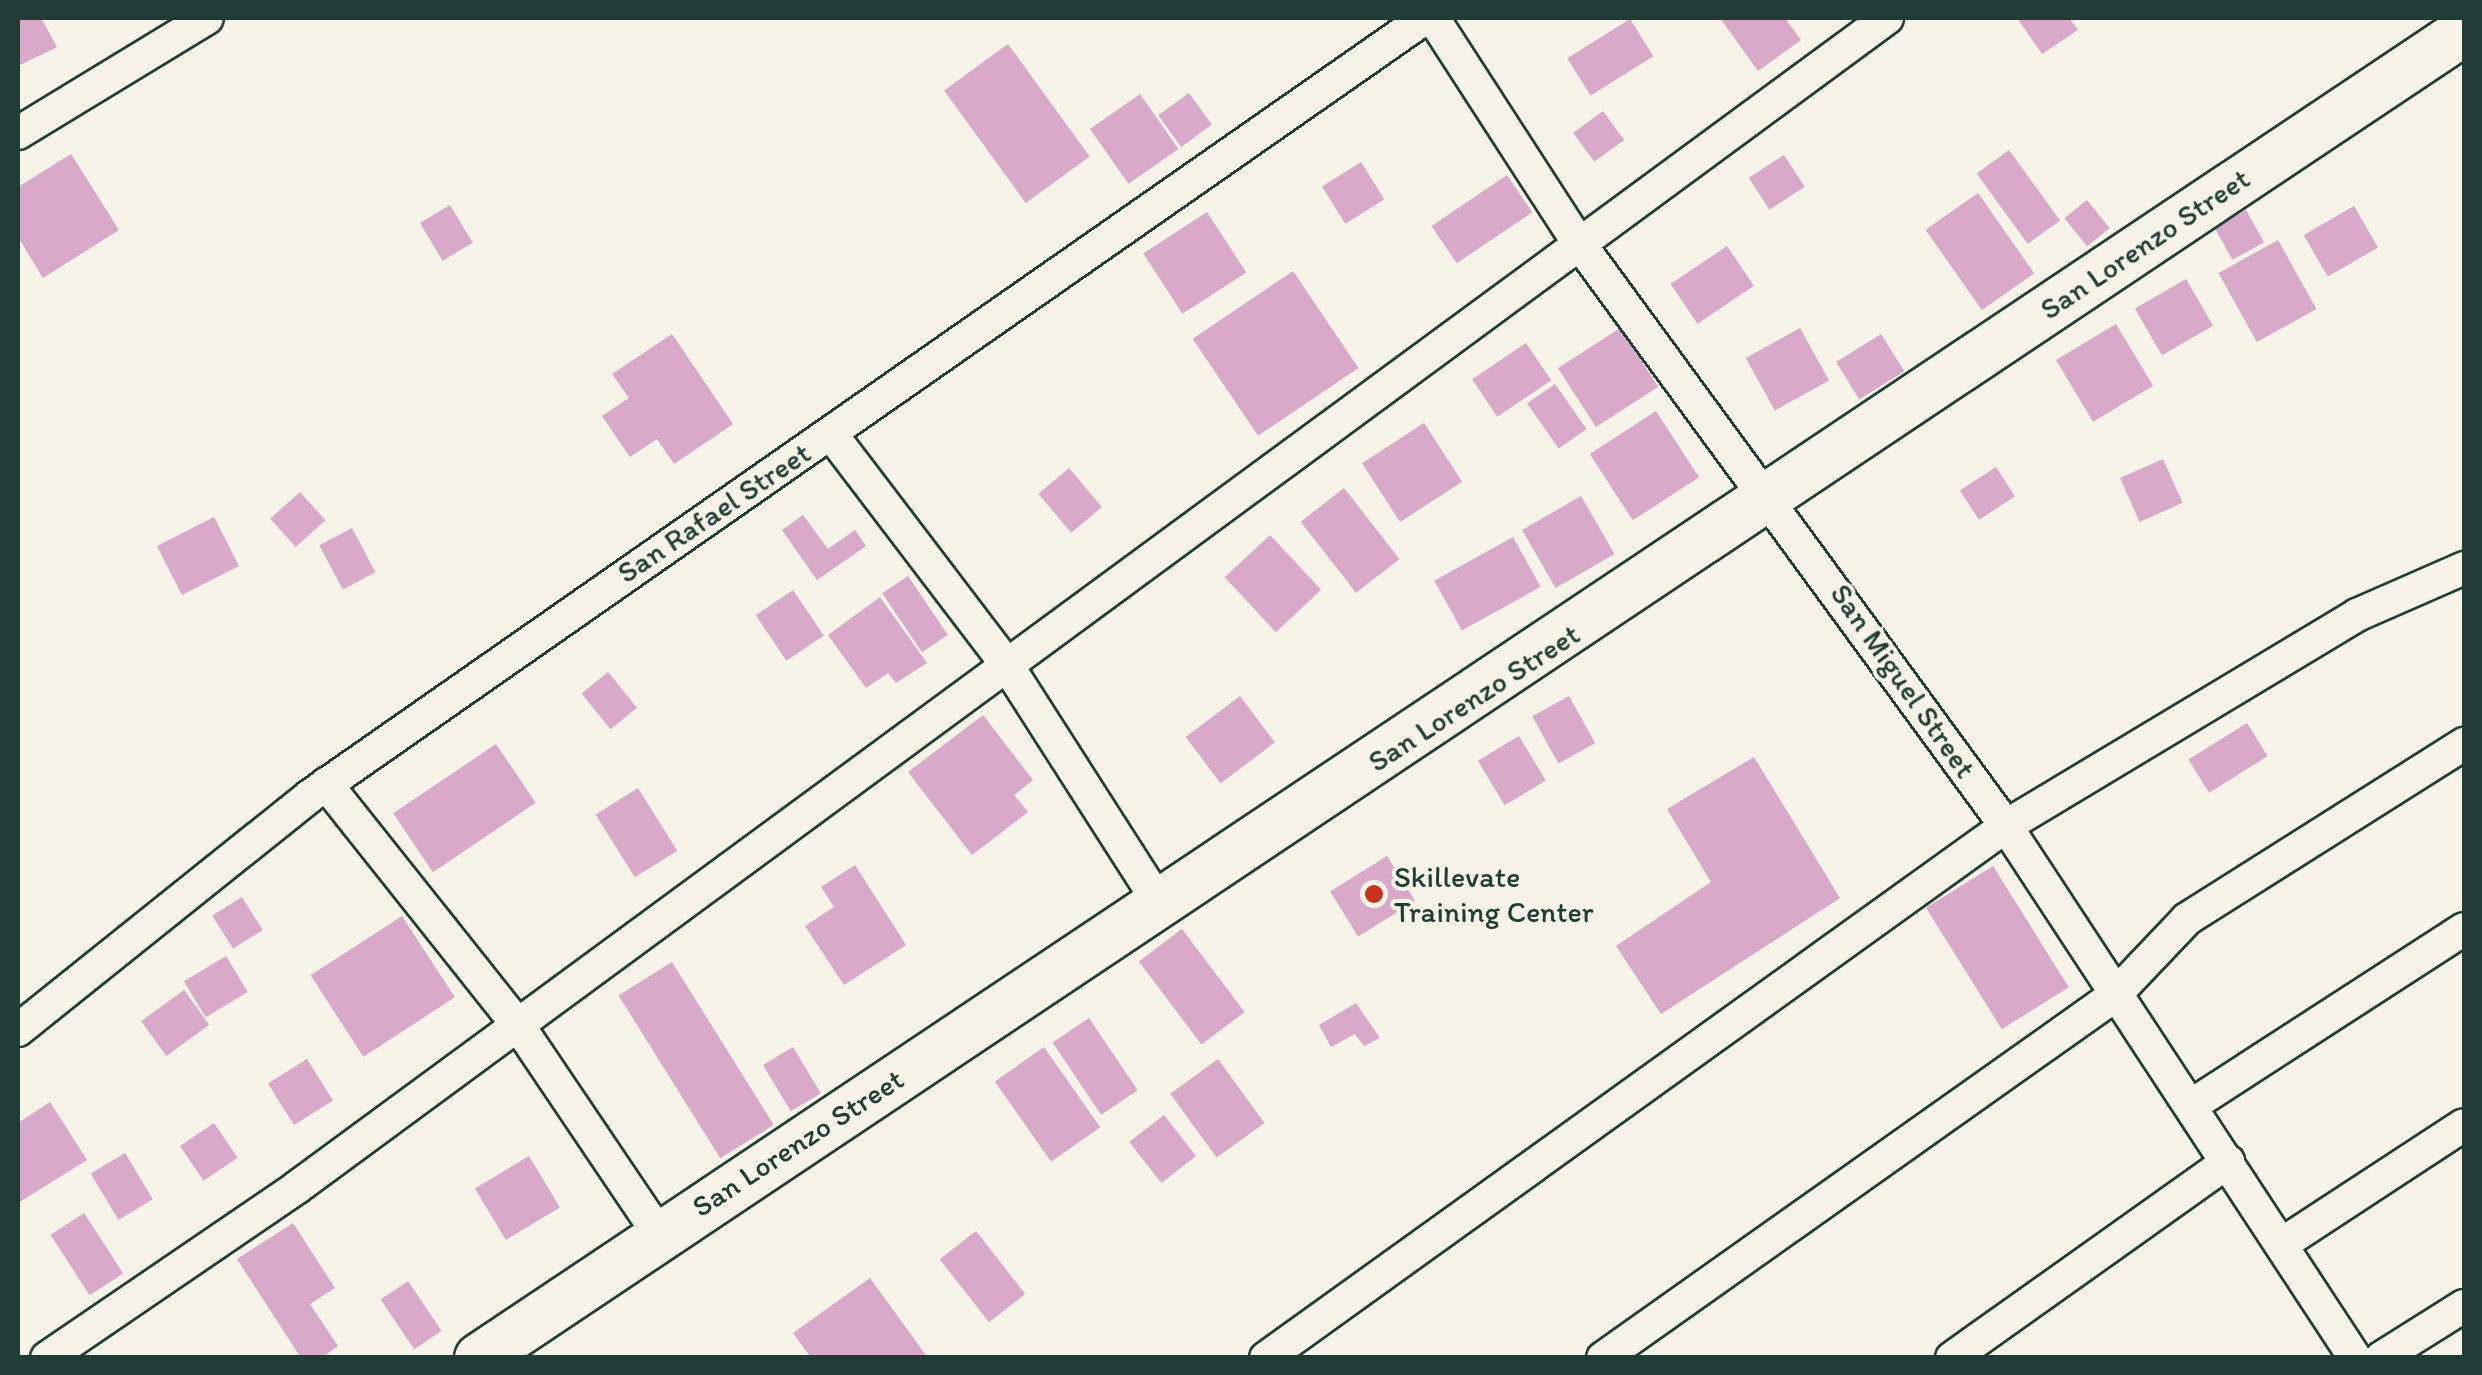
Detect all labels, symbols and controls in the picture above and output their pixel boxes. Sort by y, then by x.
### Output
street label: San Lorenzo Street [2034,161,2256,327]
street label: San Rafael Street [611,435,817,591]
street label: San Miguel Street [1823,577,1983,785]
street label: San Lorenzo Street [1362,616,1586,780]
place label: Skillevate Training Center [1394,859,1595,930]
marker: Skillevate Training Center [1363,883,1385,905]
street label: San Lorenzo Street [686,1061,910,1225]

